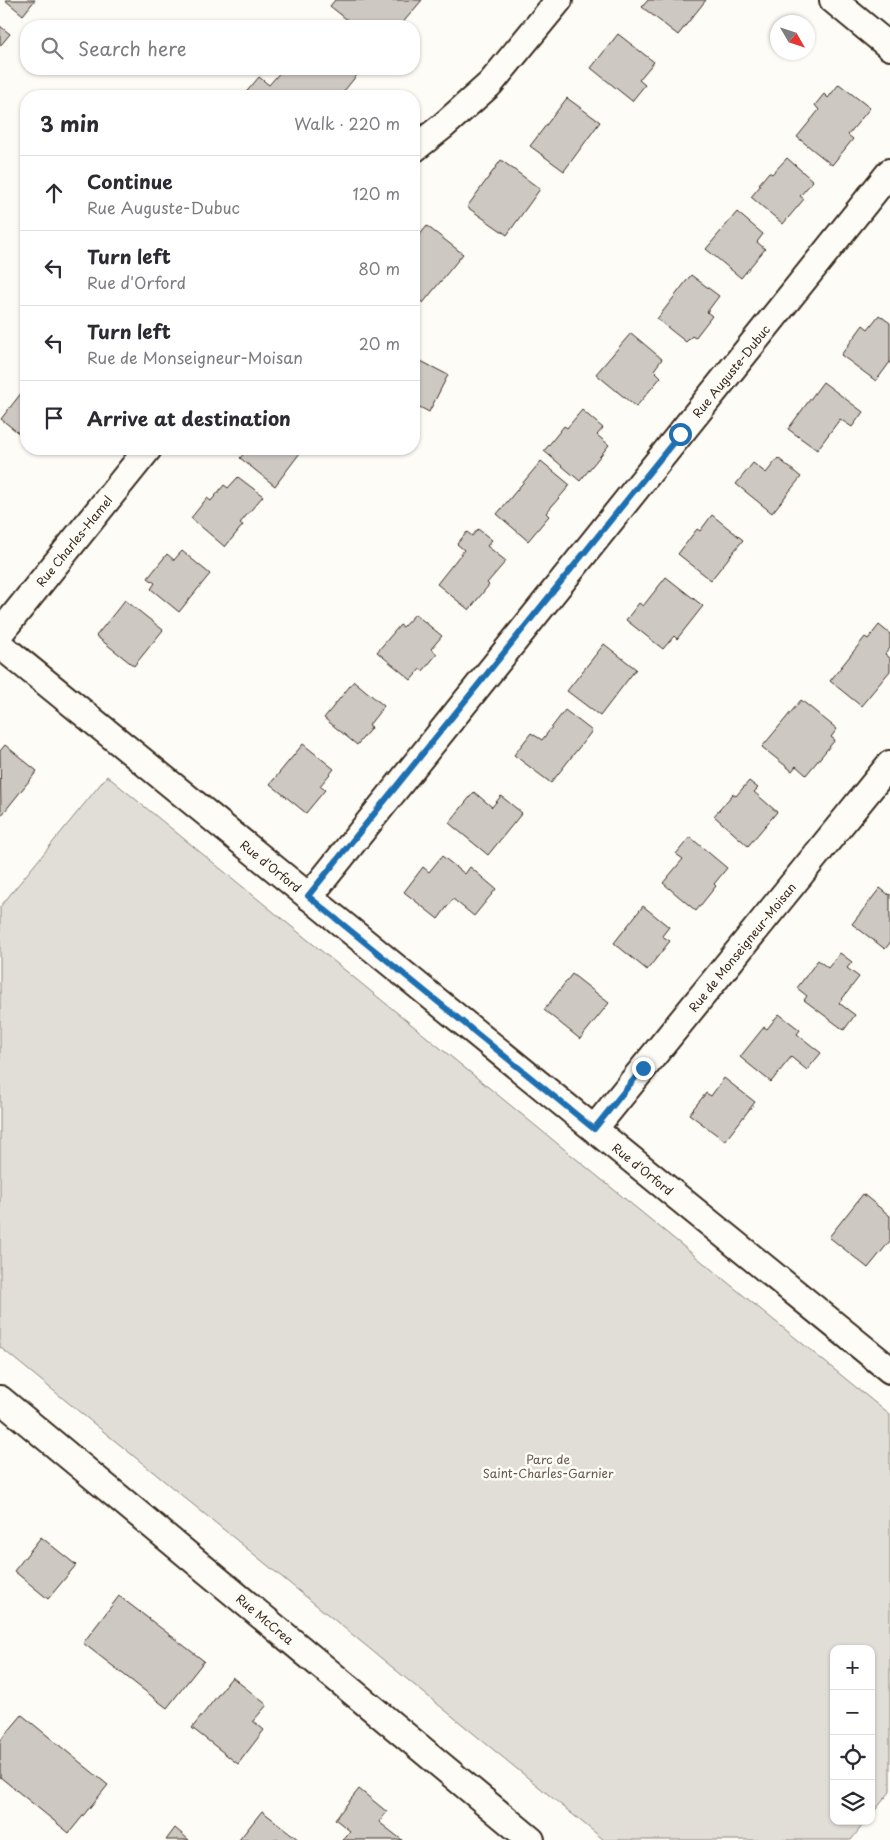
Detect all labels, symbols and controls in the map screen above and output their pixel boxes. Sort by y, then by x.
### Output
north arrow [770,15,815,60]
search box [20,20,420,75]
icon: search [38,34,66,62]
text: Search here [78,34,187,62]
text: 3 min [40,107,99,139]
text: Walk · 220 m [294,111,400,135]
text: Continue [87,167,173,195]
icon: ahead [40,179,68,207]
text: 120 m [353,181,400,205]
text: Rue Auguste-Dubuc [87,195,240,219]
text: Turn left [87,242,171,270]
icon: left [40,254,68,282]
text: 80 m [358,256,400,280]
text: Rue d'Orford [87,270,186,294]
text: Turn left [87,317,171,345]
street label: Rue Auguste-Dubuc [688,321,774,421]
icon: left [40,329,68,357]
text: 20 m [359,331,400,355]
text: Rue de Monseigneur-Moisan [87,345,303,369]
icon: arrive [40,404,68,432]
text: Arrive at destination [87,404,291,432]
route start [669,423,692,446]
street label: Rue Charles-Hamel [32,492,116,590]
street label: Rue d'Orford [236,836,306,896]
street label: Rue de Monseigneur-Moisan [684,878,800,1016]
route end [632,1057,655,1080]
street label: Rue d'Orford [608,1139,678,1199]
park label: Parc de Saint-Charles-Garnier [483,1450,614,1482]
street label: Rue McCrea [232,1590,298,1649]
map controls [830,1645,875,1825]
button: + [830,1645,875,1690]
button: − [830,1690,875,1735]
button: locate [830,1735,875,1780]
button: layers [830,1780,875,1825]

